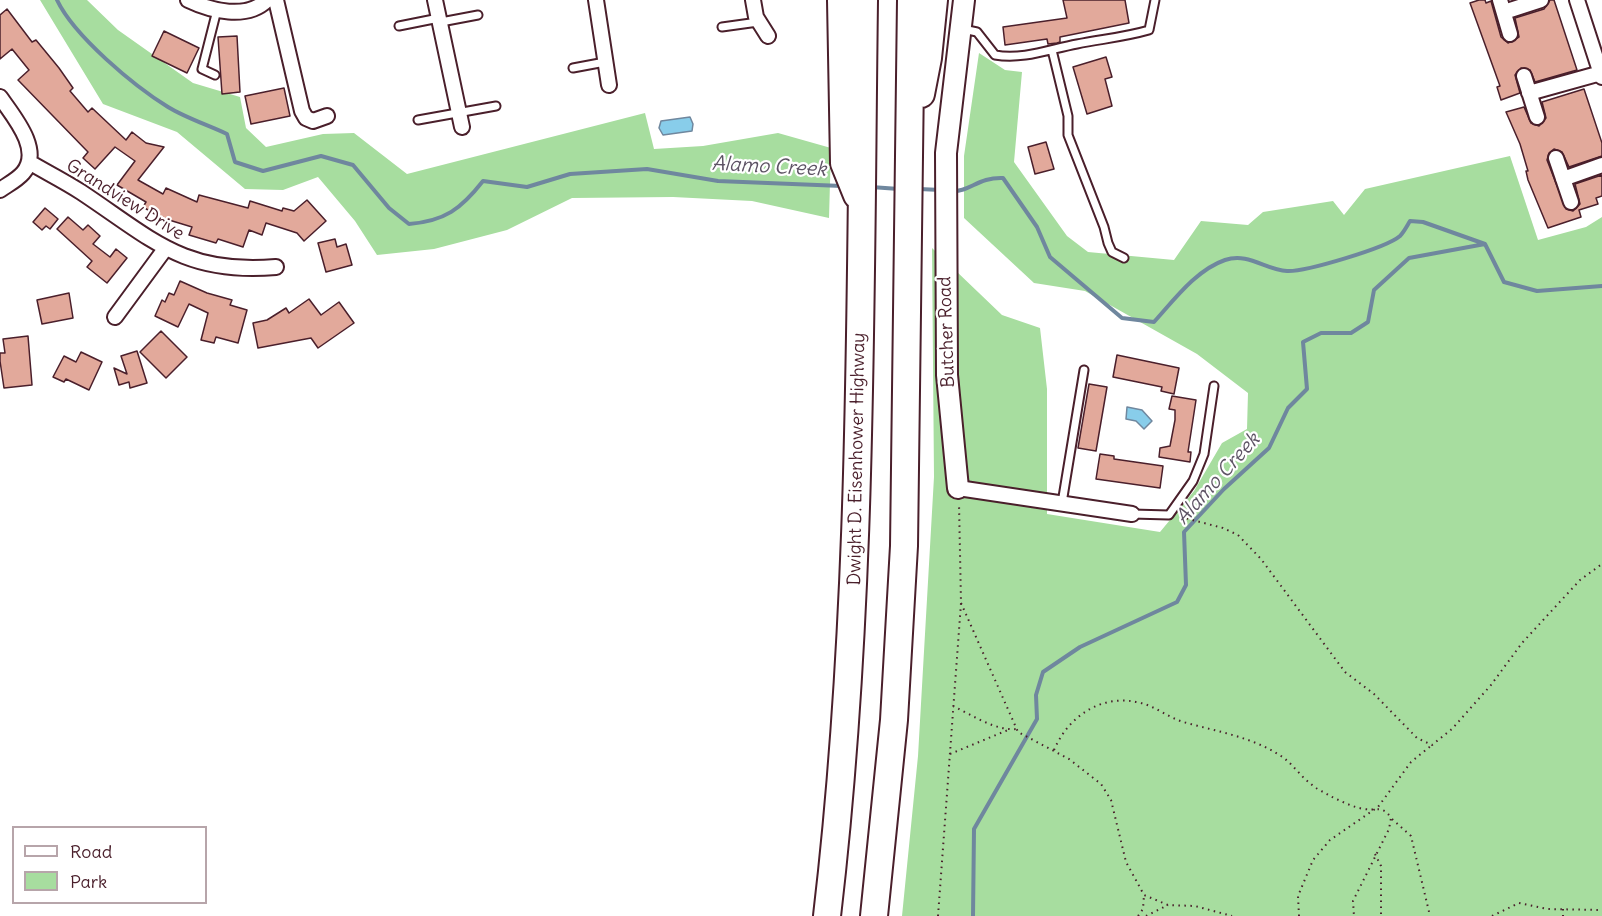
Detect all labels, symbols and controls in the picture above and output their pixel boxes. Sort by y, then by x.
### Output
water label: Alamo Creek [711,152,827,182]
street label: Grandview Drive [62,155,188,245]
street label: Butcher Road [934,276,960,388]
street label: Dwight D. Eisenhower Highway [844,332,870,586]
water label: Alamo Creek [1171,428,1265,530]
legend [12,826,207,904]
text: Road [70,840,112,863]
text: Park [70,870,107,893]

